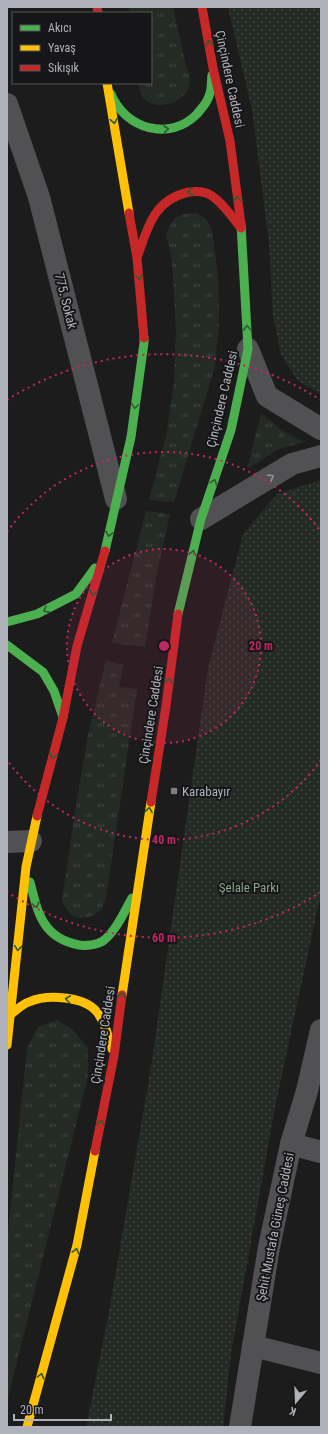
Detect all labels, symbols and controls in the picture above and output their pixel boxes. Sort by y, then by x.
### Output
legend [12,12,152,84]
text: Akıcı [48,21,72,35]
street label: Çinçindere Caddesi [212,29,248,129]
one-way arrow [205,40,214,46]
text: Yavaş [48,41,76,55]
text: Sıkışık [48,61,80,75]
one-way arrow [109,118,118,125]
one-way arrow [163,125,169,134]
one-way arrow [187,187,193,196]
one-way arrow [233,196,242,202]
street label: 775. Sokak [52,272,80,331]
one-way arrow [134,274,143,280]
one-way arrow [242,325,251,331]
street label: Çinçindere Caddesi [204,349,240,449]
one-way arrow [131,403,140,410]
one-way arrow [267,474,274,482]
one-way arrow [209,478,217,485]
one-way arrow [105,531,113,537]
one-way arrow [188,550,197,557]
one-way arrow [89,590,98,597]
one-way arrow [43,605,50,612]
centre of rings [157,639,171,653]
text: 20 m [249,639,273,653]
street label: Çinçindere Caddesi [136,665,166,765]
one-way arrow [164,678,173,684]
one-way arrow [49,752,58,759]
place label: Karabayır [182,784,230,799]
marker: Karabayır [169,786,179,796]
one-way arrow [145,806,153,813]
text: 40 m [152,833,176,847]
park label: Şelale Parkı [219,880,279,895]
one-way arrow [31,902,39,908]
text: 60 m [152,931,176,945]
one-way arrow [13,944,22,951]
street label: Çinçindere Caddesi [88,985,118,1085]
one-way arrow [117,992,126,998]
one-way arrow [64,995,71,1004]
one-way arrow [96,1120,105,1126]
street label: Şehit Mustafa Güneş Caddesi [253,1151,297,1303]
one-way arrow [71,1247,80,1254]
one-way arrow [37,1373,45,1379]
north arrow [276,1382,316,1422]
scale bar [14,1396,111,1422]
text: 20 m [20,1403,44,1417]
text: K [287,1404,298,1418]

